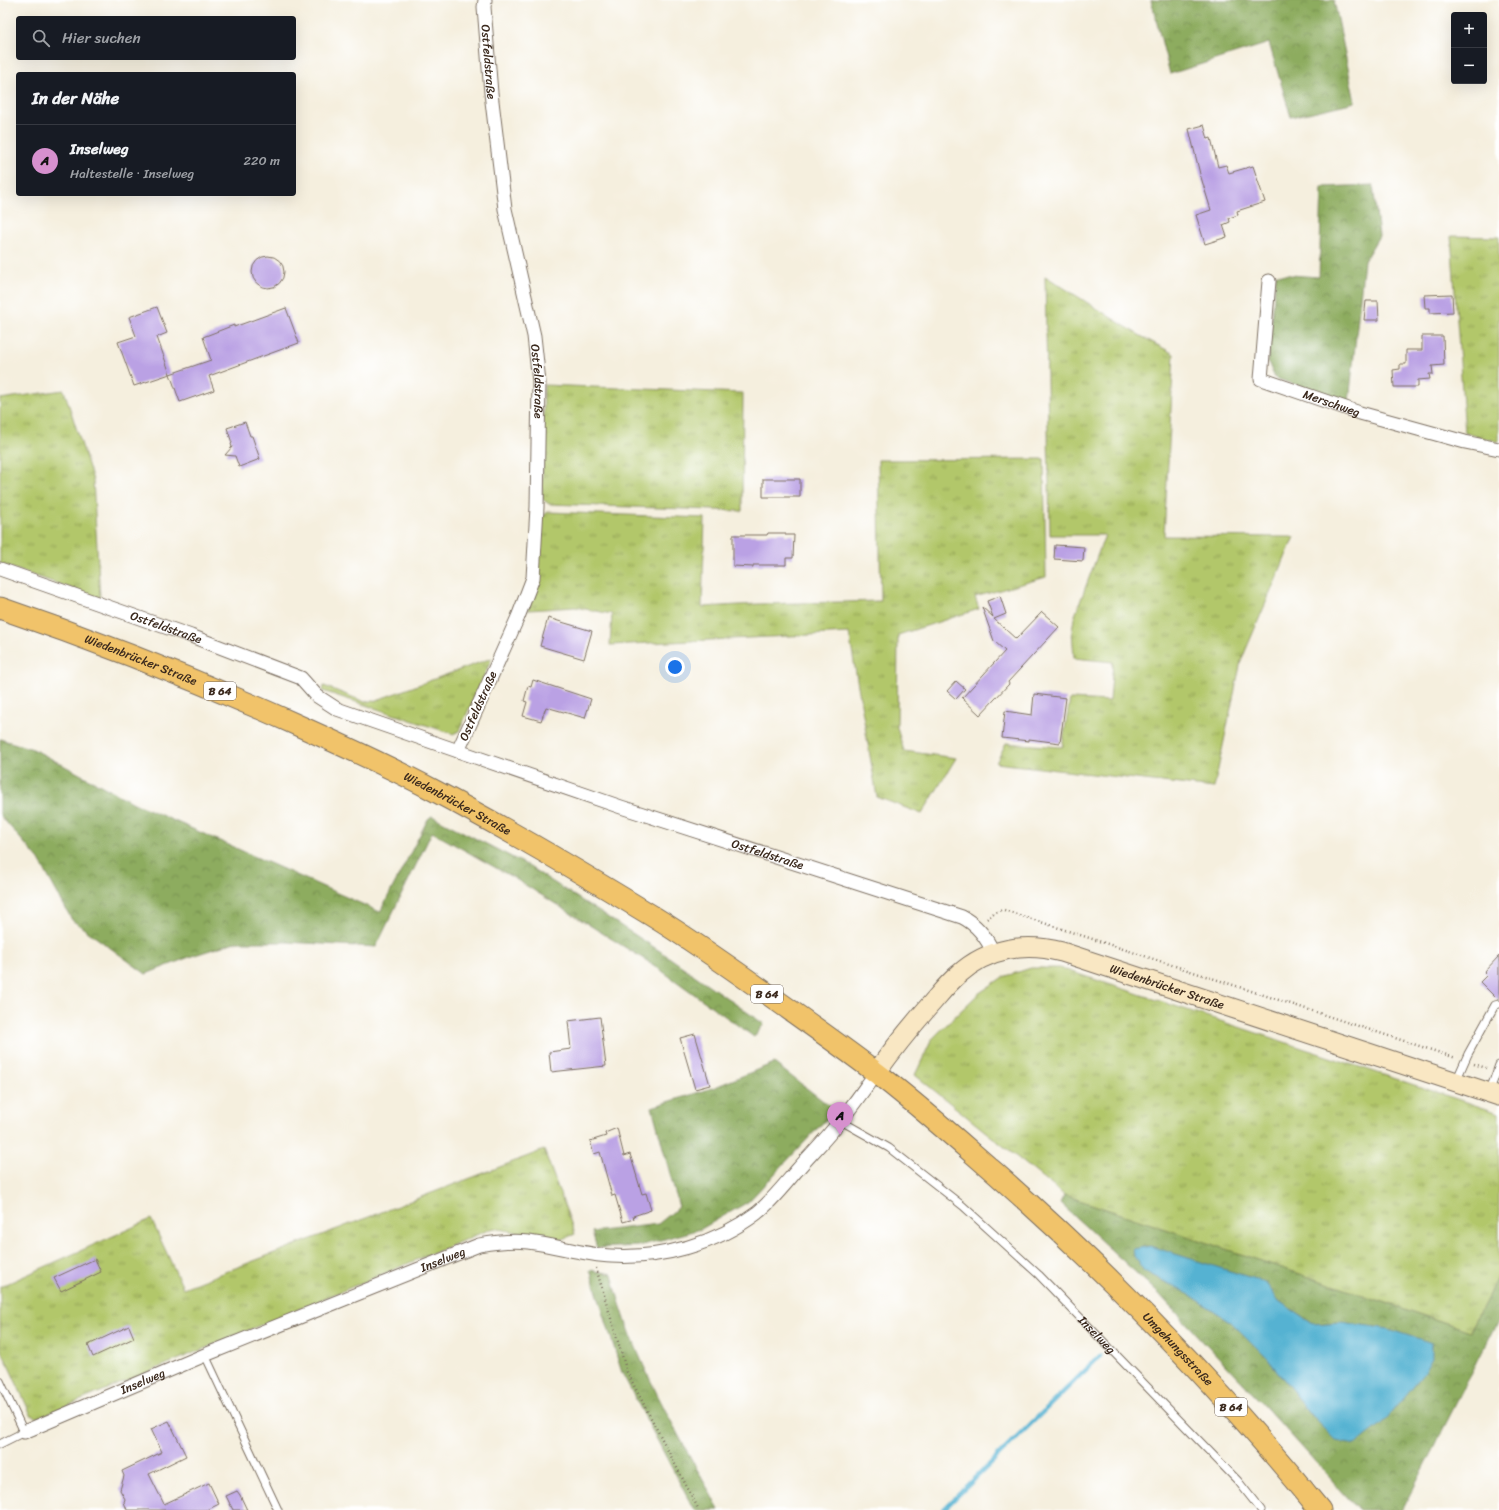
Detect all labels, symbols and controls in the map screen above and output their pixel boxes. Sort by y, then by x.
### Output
map controls [1451,12,1487,84]
button: + [1451,12,1487,48]
search box [16,16,296,60]
street label: Ostfeldstraße [474,24,503,101]
text: Hier suchen [62,25,141,51]
icon: search [30,27,52,49]
button: − [1451,48,1487,84]
text: In der Nähe [32,83,119,113]
text: Inselweg [70,136,129,162]
text: A [41,149,49,172]
text: 220 m [243,149,280,172]
text: Haltestelle · Inselweg [70,162,194,185]
street label: Ostfeldstraße [524,343,550,419]
street label: Merschweg [1300,383,1363,423]
street label: Ostfeldstraße [127,604,205,650]
street label: Wiedenbrücker Straße [81,628,201,692]
your location [665,657,685,677]
street label: Ostfeldstraße [453,667,503,745]
road number: B 64 [204,682,236,700]
street label: Wiedenbrücker Straße [400,766,516,842]
street label: Ostfeldstraße [729,832,807,876]
street label: Wiedenbrücker Straße [1107,957,1228,1016]
road number: B 64 [751,985,783,1003]
pin: A [827,1102,853,1135]
street label: Inselweg [416,1241,469,1279]
street label: Umgehungsstraße [1137,1307,1219,1391]
street label: Inselweg [1072,1310,1121,1359]
street label: Inselweg [116,1362,169,1401]
road number: B 64 [1215,1398,1247,1416]

